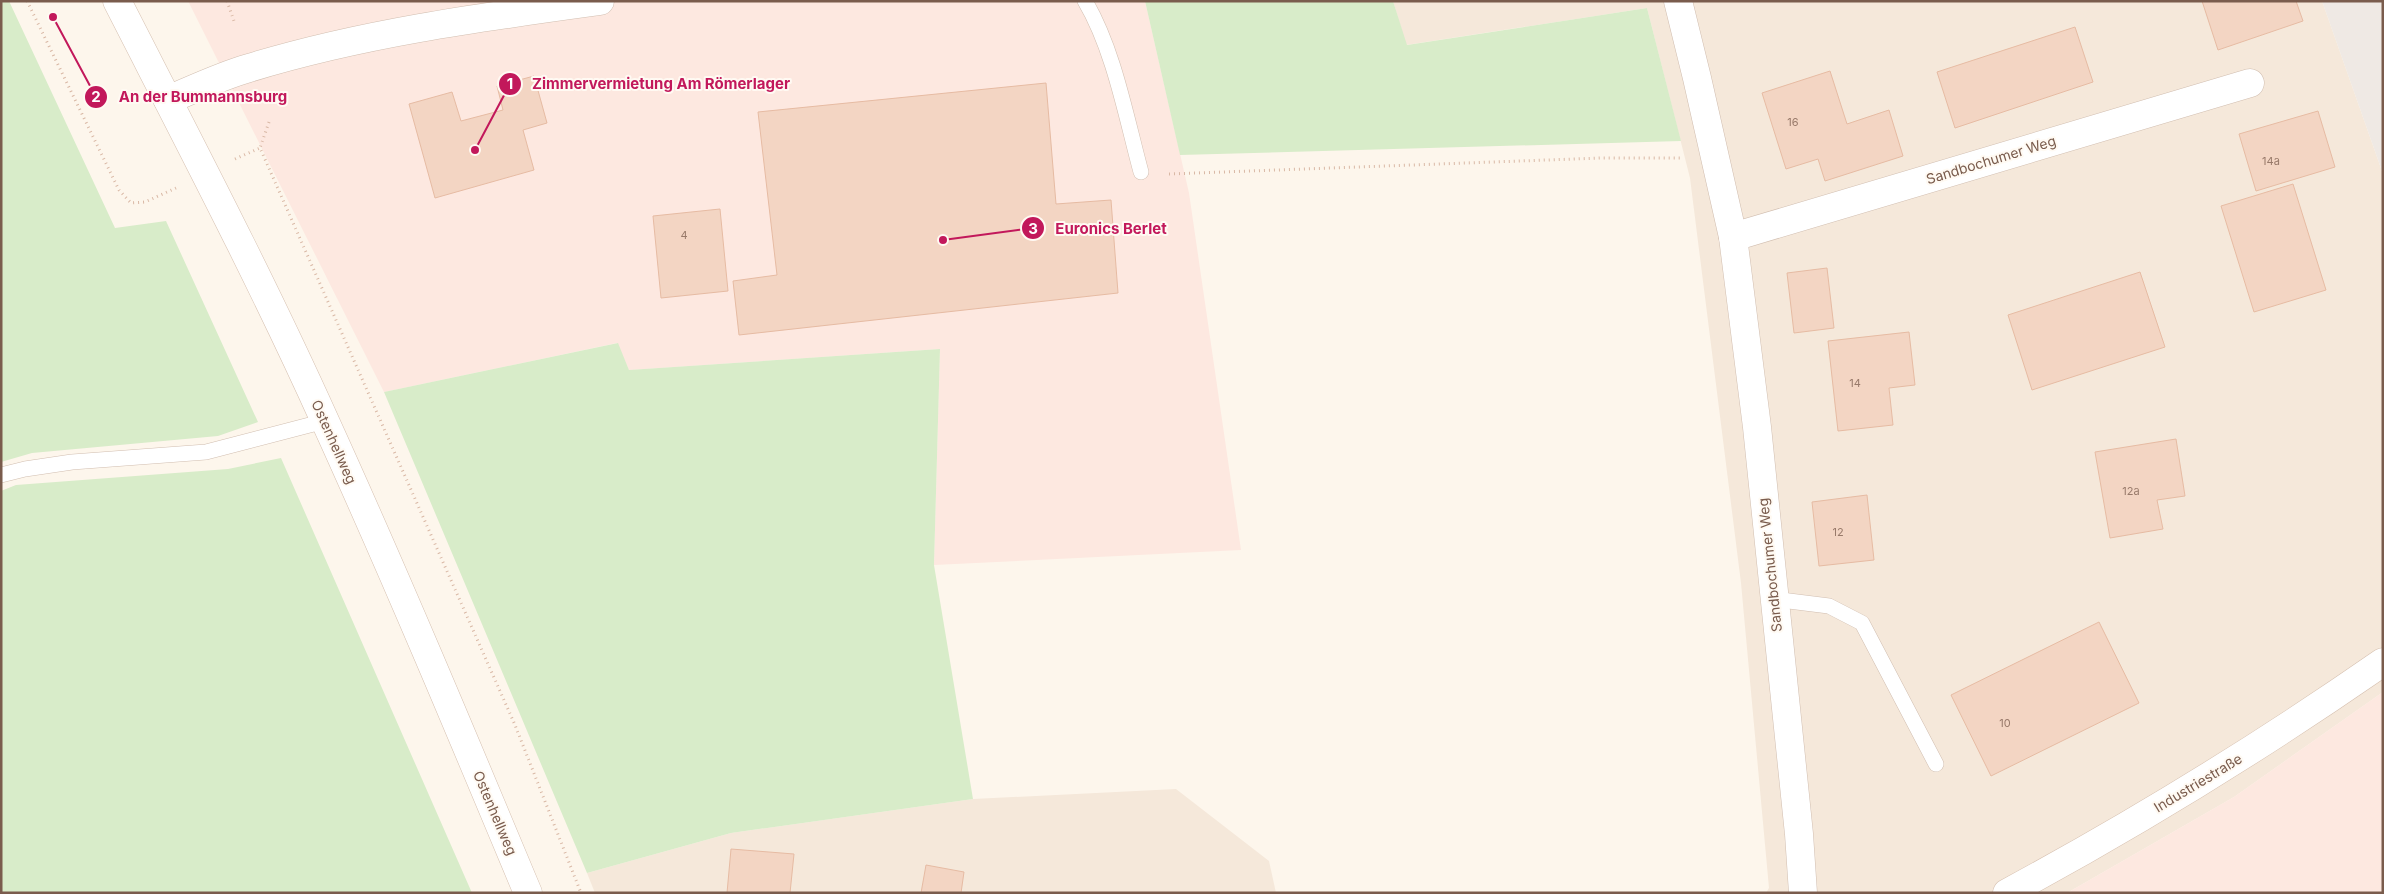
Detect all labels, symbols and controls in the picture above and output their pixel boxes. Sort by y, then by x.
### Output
callout: Zimmervermietung Am Römerlager [497,69,800,99]
text: 1 [507,74,513,93]
text: Zimmervermietung Am Römerlager [532,74,790,93]
callout: An der Bummannsburg [84,82,297,112]
text: 2 [91,87,101,106]
text: An der Bummannsburg [119,87,287,106]
house number: 16 [1787,115,1799,129]
street label: Sandbochumer Weg [1924,132,2058,187]
house number: 14a [2262,154,2280,168]
callout: Euronics Berlet [1021,213,1177,243]
text: 3 [1028,219,1038,238]
text: Euronics Berlet [1055,219,1167,238]
house number: 4 [680,228,688,242]
house number: 14 [1849,376,1861,390]
street label: Ostenhellweg [308,397,361,486]
house number: 12a [2122,484,2140,498]
street label: Sandbochumer Weg [1754,497,1785,633]
house number: 12 [1832,525,1844,539]
house number: 10 [1999,716,2011,730]
street label: Industriestraße [2151,750,2245,816]
street label: Ostenhellweg [470,768,521,858]

